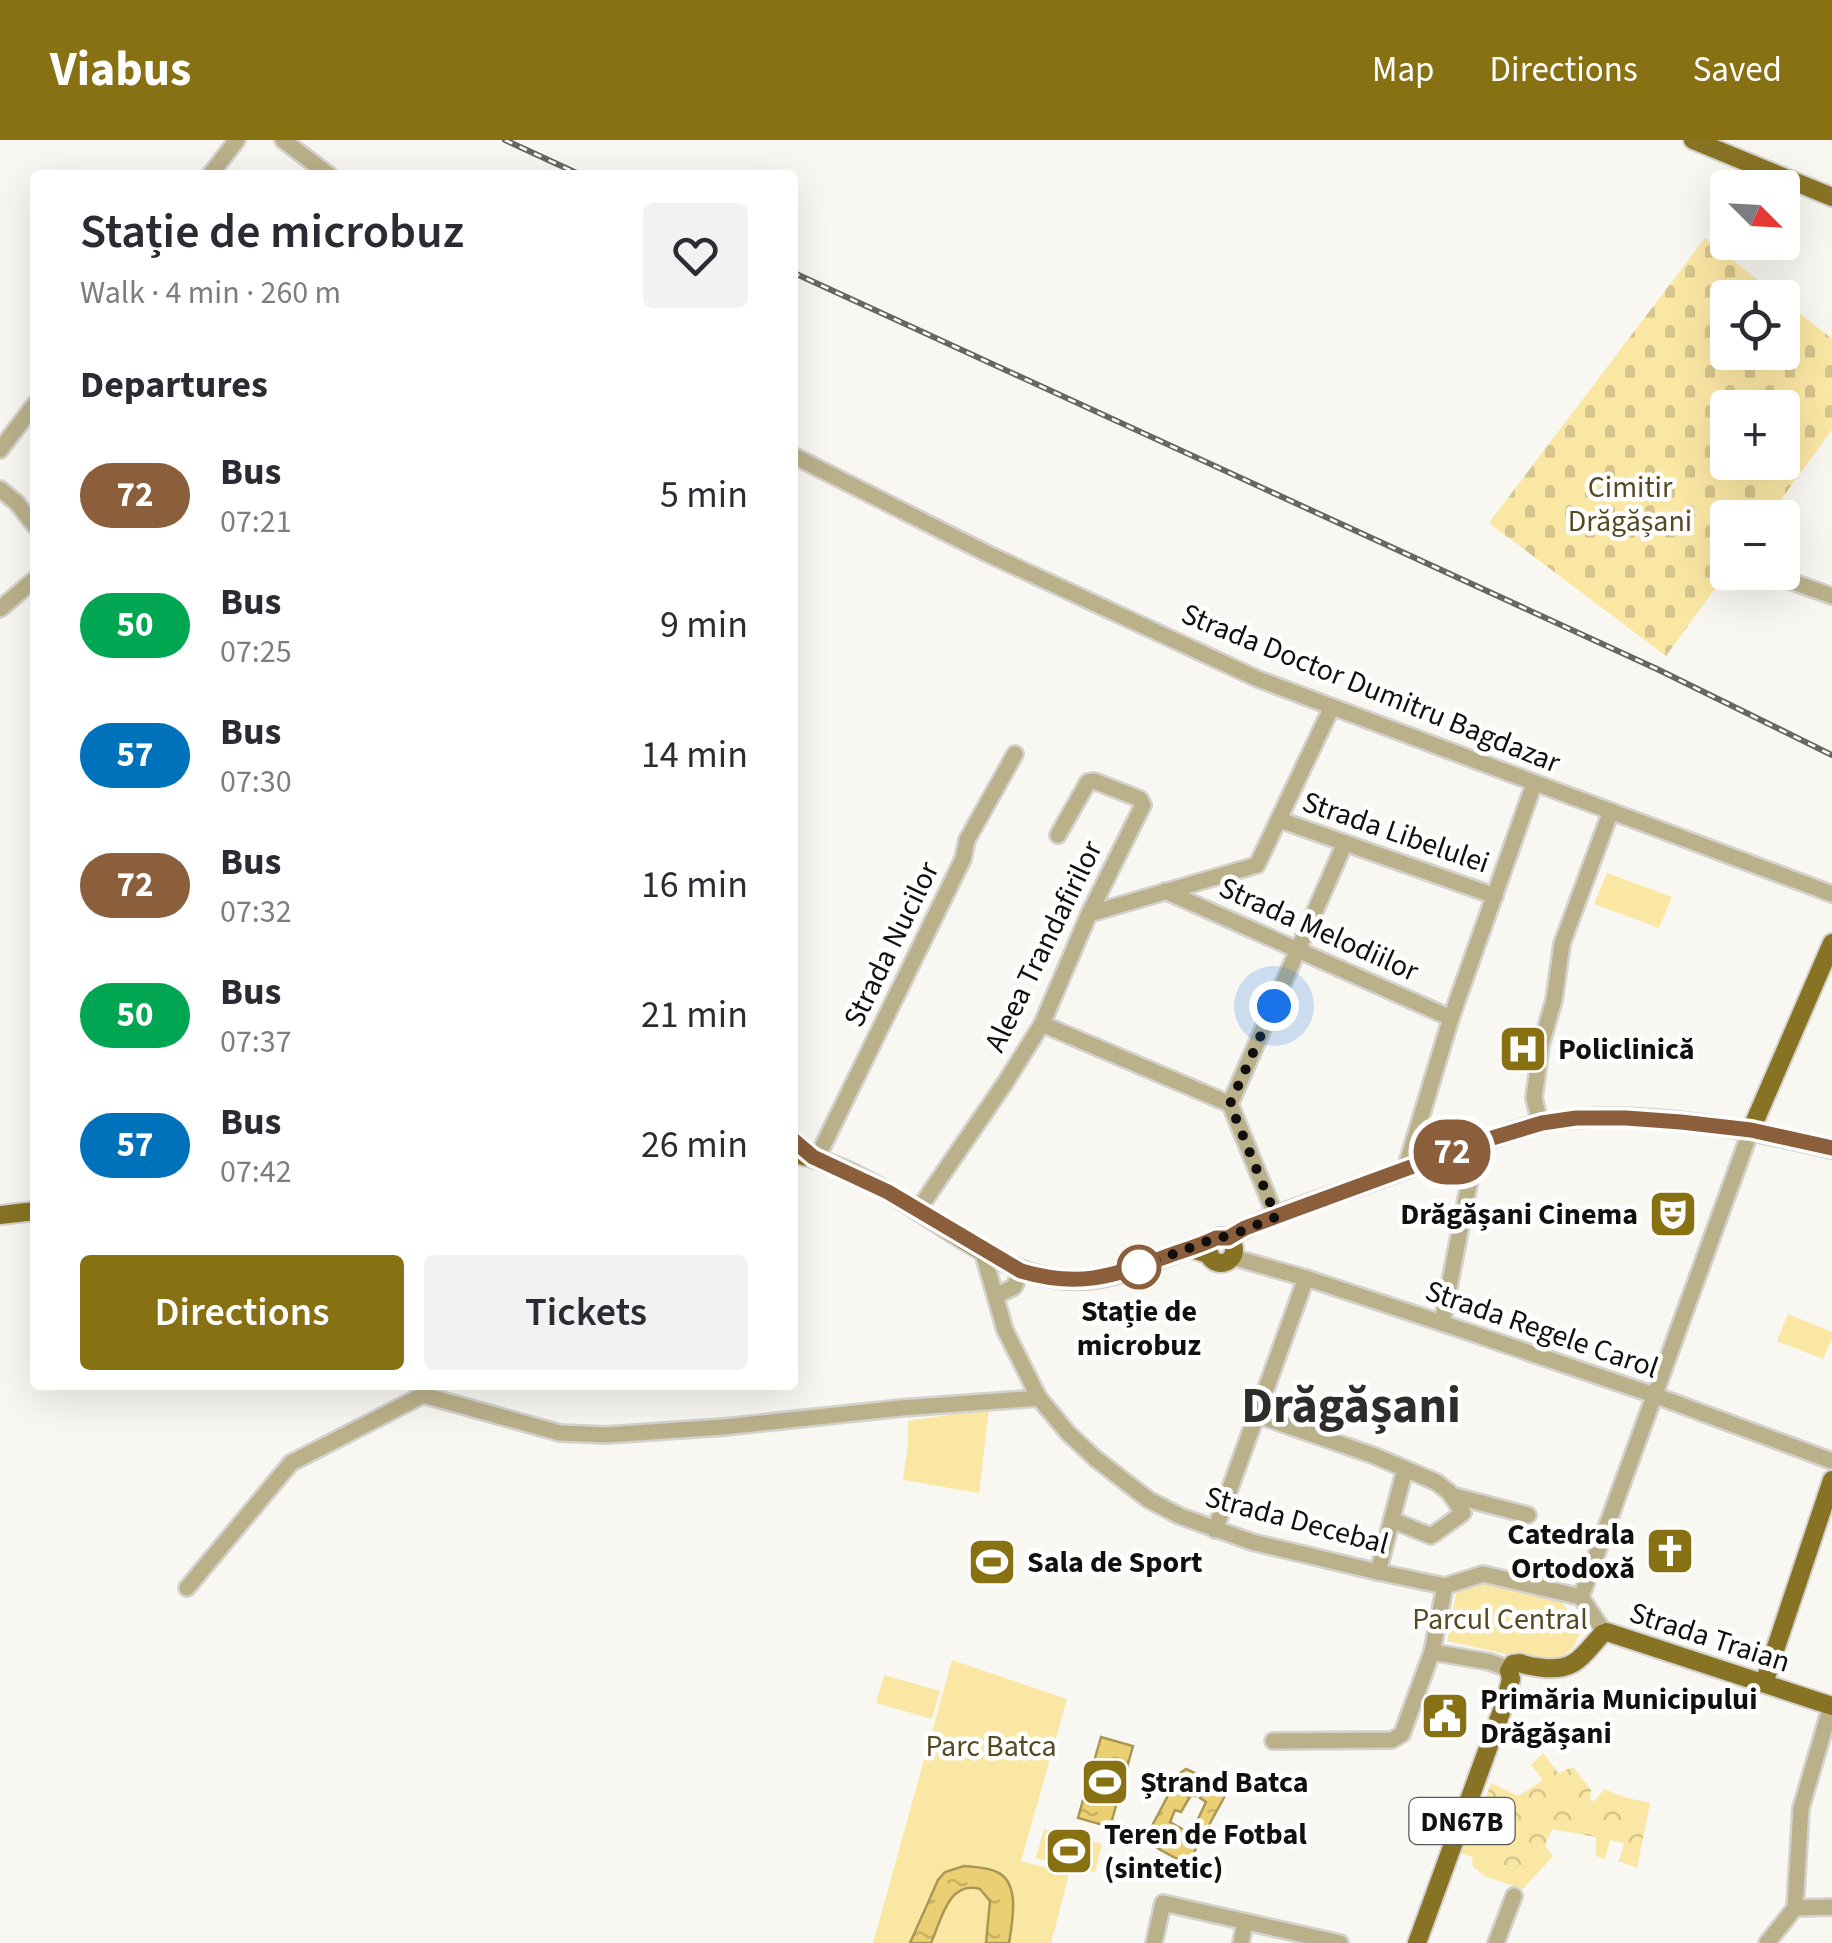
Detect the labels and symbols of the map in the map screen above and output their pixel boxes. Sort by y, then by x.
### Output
north arrow [1710,170,1800,260]
park label: Cimitir Drăgășani [1568,466,1692,543]
street label: Strada Doctor Dumitru Bagdazar [1175,593,1567,785]
street label: Strada Libelulei [1296,780,1495,885]
street label: Aleea Trandafirilor [974,833,1114,1059]
street label: Strada Nucilor [833,854,950,1034]
street label: Strada Melodiilor [1212,866,1426,993]
your location [1249,981,1299,1031]
hospital icon: Policlinică [1497,1023,1549,1075]
place label: Policlinică [1558,1028,1695,1071]
line badge: 72 [1407,1120,1497,1184]
theatre icon: Drăgășani Cinema [1647,1188,1699,1240]
place label: Drăgășani Cinema [1400,1193,1638,1236]
marker: Stație de microbuz [1118,1246,1160,1288]
street label: Strada Regele Carol [1420,1269,1664,1389]
place label: Stație de microbuz [1077,1290,1201,1367]
district label: Drăgășani [1241,1371,1461,1442]
street label: Strada Decebal [1200,1475,1393,1566]
place label: Catedrala Ortodoxă [1507,1513,1635,1590]
church icon: Catedrala Ortodoxă [1644,1525,1696,1577]
sports icon: Sala de Sport [966,1536,1018,1588]
place label: Sala de Sport [1027,1541,1203,1584]
street label: Strada Traian [1624,1591,1796,1684]
park label: Parcul Central [1412,1598,1588,1641]
place label: Primăria Municipului Drăgășani [1480,1678,1757,1755]
public building icon: Primăria Municipului Drăgășani [1419,1690,1471,1742]
park label: Parc Batca [925,1725,1057,1768]
sports icon: Ștrand Batca [1079,1756,1131,1808]
place label: Ștrand Batca [1140,1761,1308,1804]
road number: DN67B [1410,1798,1514,1844]
place label: Teren de Fotbal (sintetic) [1104,1813,1307,1890]
sports icon: Teren de Fotbal (sintetic) [1043,1825,1095,1877]

